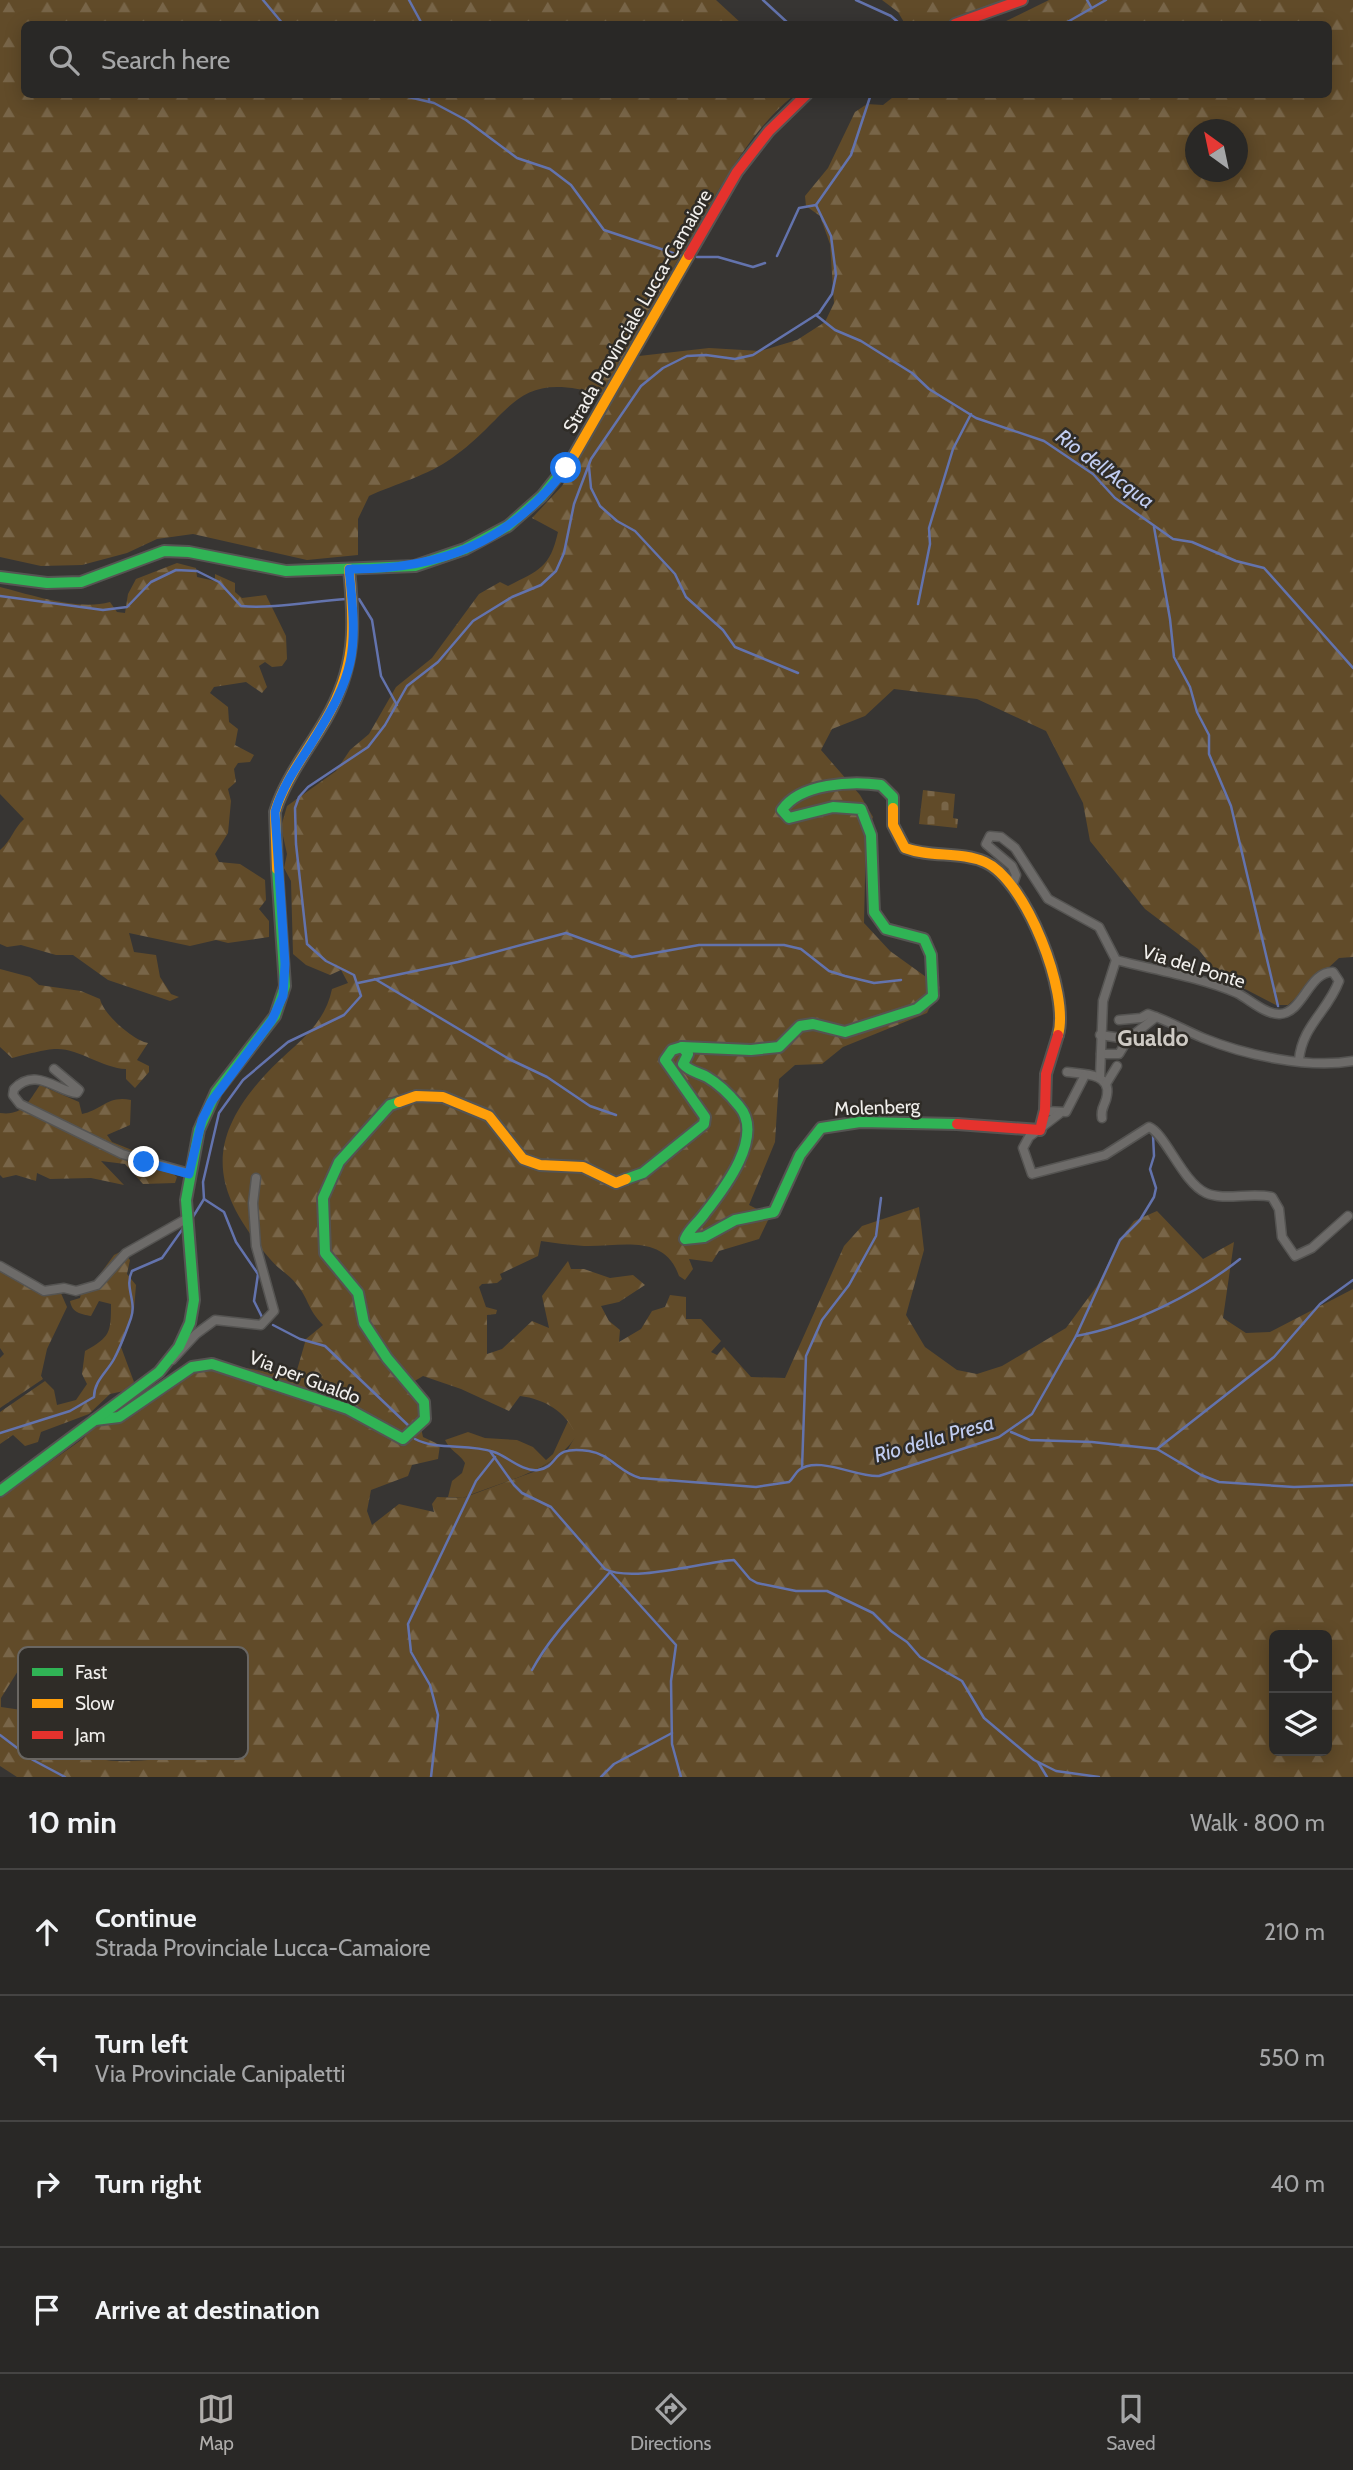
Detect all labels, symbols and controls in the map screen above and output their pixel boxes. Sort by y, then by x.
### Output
search box [21,21,1332,98]
icon: search [45,41,83,79]
text: Search here [101,44,230,76]
north arrow [1185,119,1248,182]
street label: Strada Provinciale Lucca-Camaiore [558,185,717,437]
water label: Rio dell'Acqua [1051,424,1159,514]
route start [550,452,581,483]
street label: Via del Ponte [1140,940,1248,993]
district label: Gualdo [1117,1024,1189,1052]
street label: Molenberg [834,1094,921,1120]
route end [128,1146,159,1177]
street label: Via per Gualdo [246,1346,364,1409]
water label: Rio della Presa [871,1409,997,1468]
map controls [1269,1630,1332,1756]
button: locate [1269,1630,1332,1693]
legend [18,1647,248,1759]
text: Fast [75,1661,108,1684]
text: Slow [75,1692,115,1715]
button: layers [1269,1693,1332,1756]
text: Jam [74,1724,105,1747]
text: 10 min [28,1804,117,1841]
text: Walk · 800 m [1190,1809,1325,1837]
text: Continue [95,1902,197,1934]
icon: ahead [28,1913,66,1951]
text: 210 m [1264,1918,1325,1946]
text: Strada Provinciale Lucca-Camaiore [95,1934,431,1962]
text: Turn left [95,2028,188,2060]
icon: left [28,2039,66,2077]
text: 550 m [1259,2044,1325,2072]
text: Via Provinciale Canipaletti [95,2060,345,2088]
icon: right [28,2165,66,2203]
text: Turn right [95,2168,201,2200]
text: 40 m [1270,2170,1325,2198]
icon: arrive [28,2291,66,2329]
text: Arrive at destination [95,2294,320,2326]
tab: Map [197,2390,235,2455]
tab: Directions [630,2390,711,2455]
tab: Saved [1106,2390,1156,2455]

